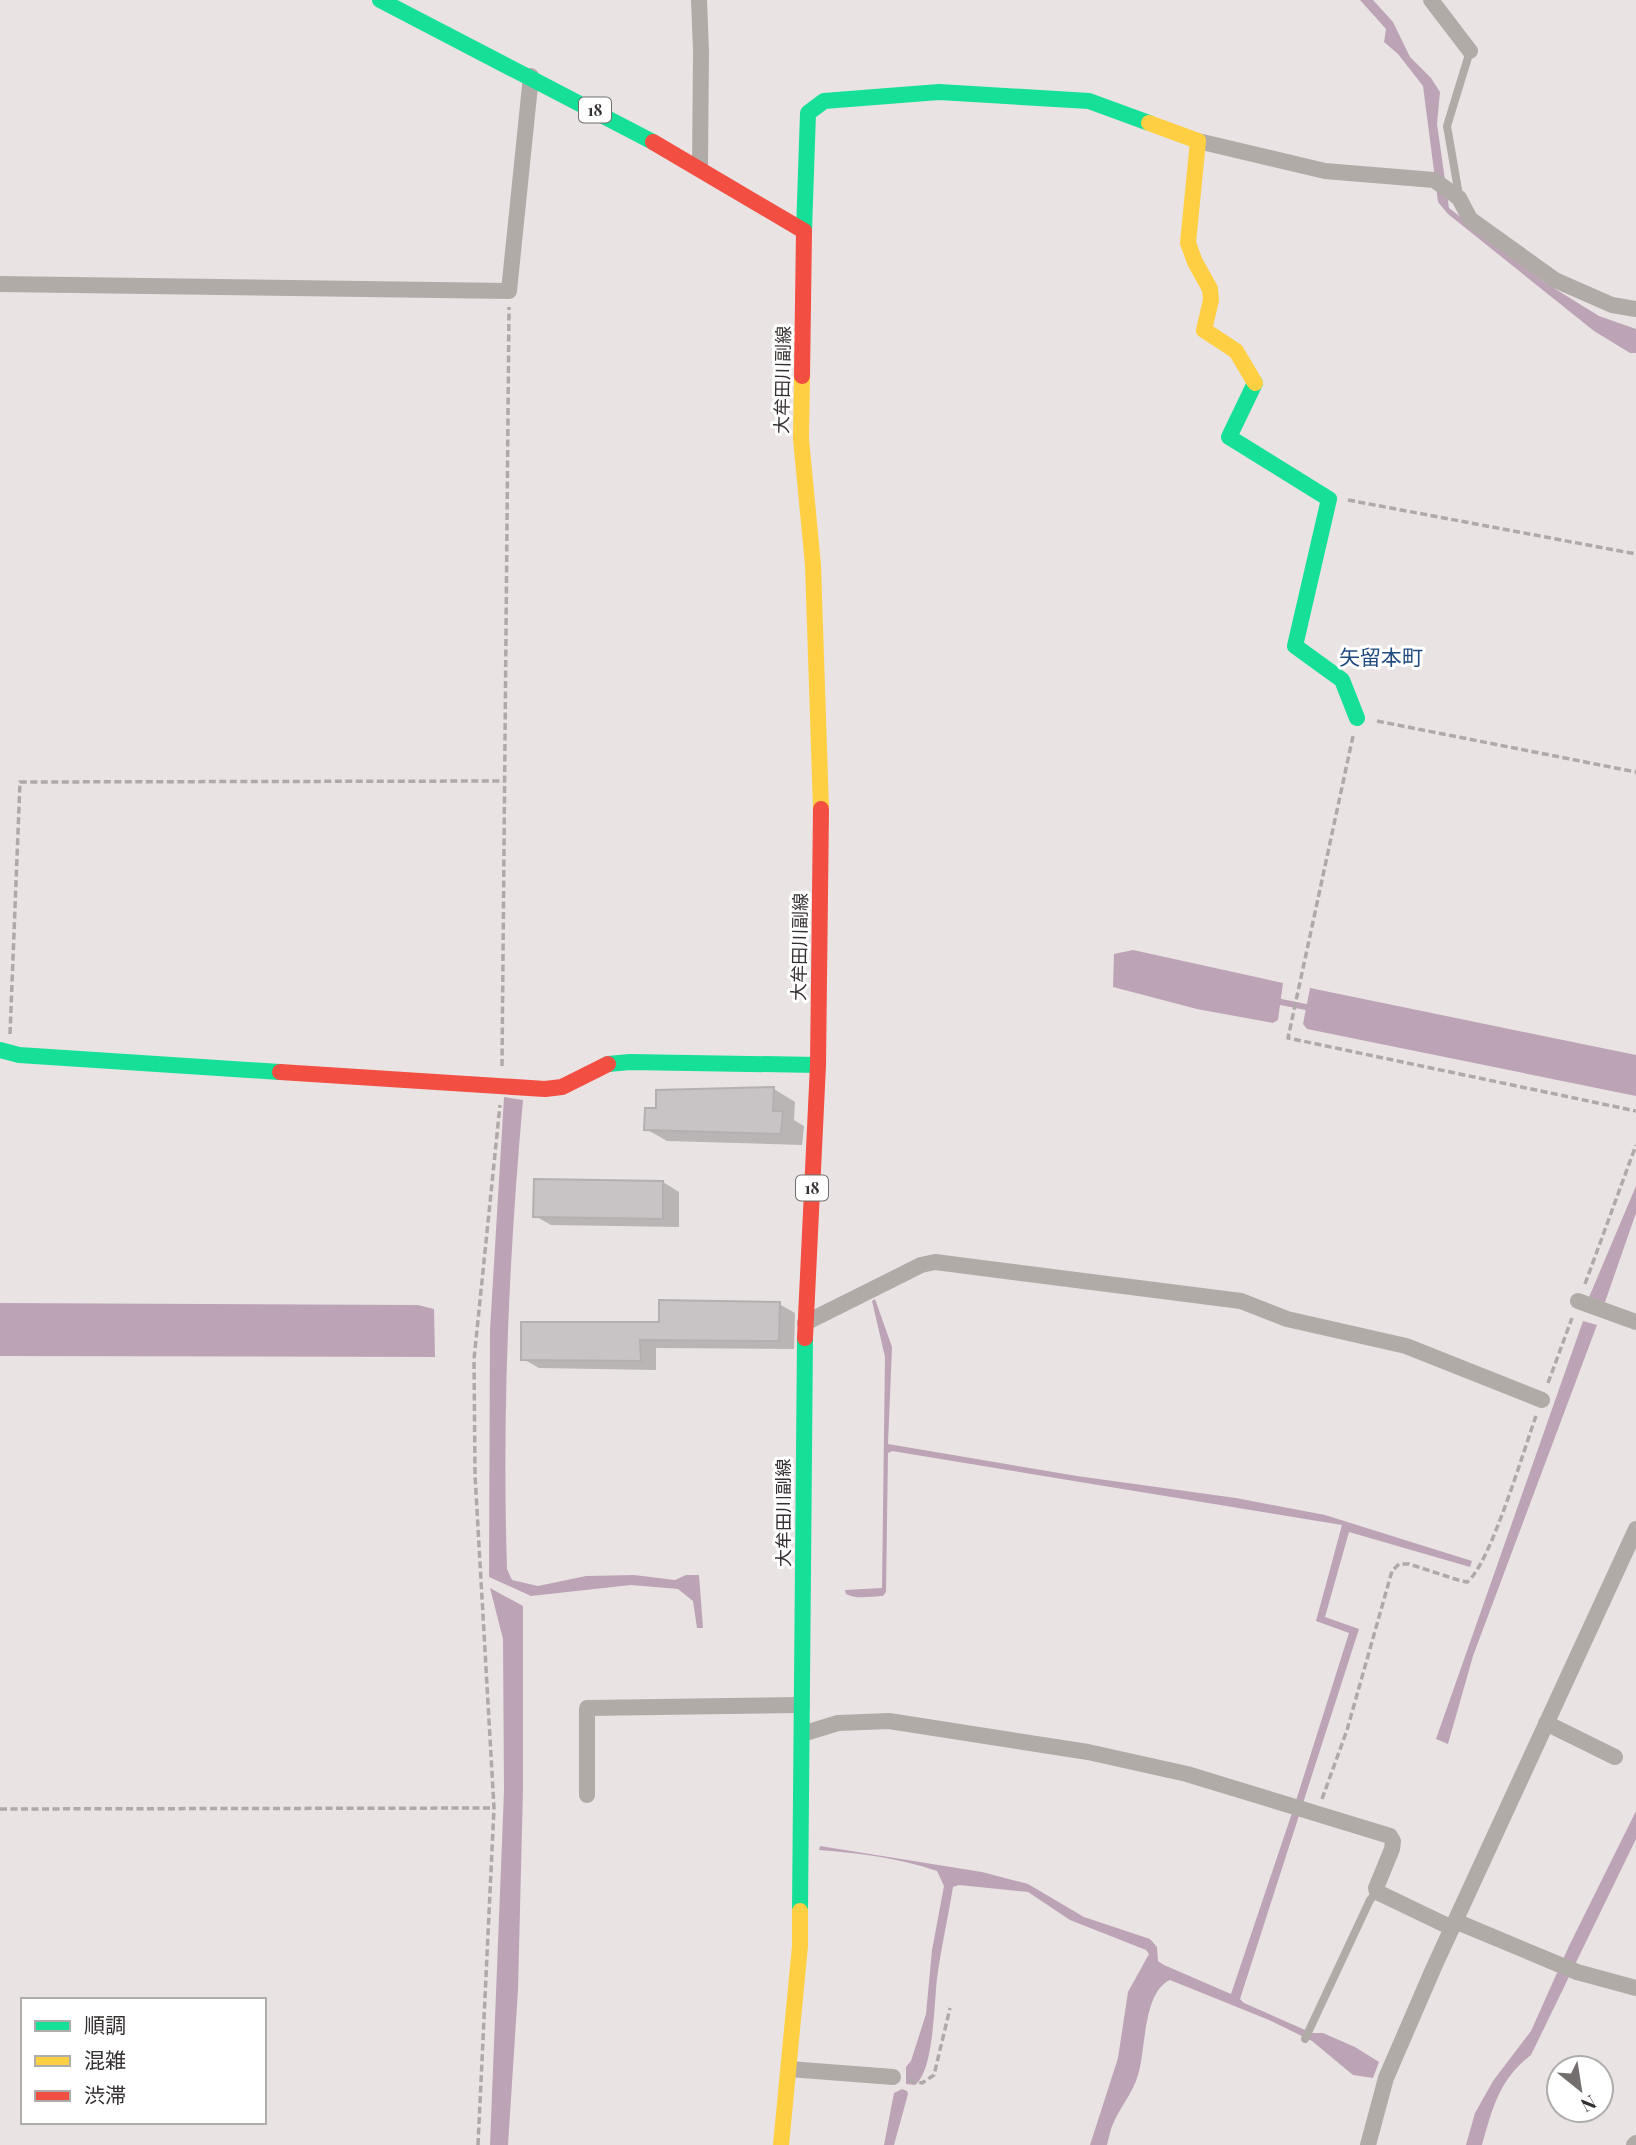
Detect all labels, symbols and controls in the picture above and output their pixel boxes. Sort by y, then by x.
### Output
road number: 18 [579,97,611,122]
street label: 大牟田川副線 [769,326,795,434]
district label: 矢留本町 [1339,642,1423,670]
street label: 大牟田川副線 [786,893,812,1001]
road number: 18 [796,1176,828,1200]
street label: 大牟田川副線 [771,1459,795,1567]
legend [21,1998,266,2124]
text: 順調 [84,2010,126,2038]
text: 混雑 [84,2045,126,2073]
north arrow [1545,2054,1615,2124]
text: 渋滞 [84,2080,126,2108]
text: N [1576,2090,1601,2119]

